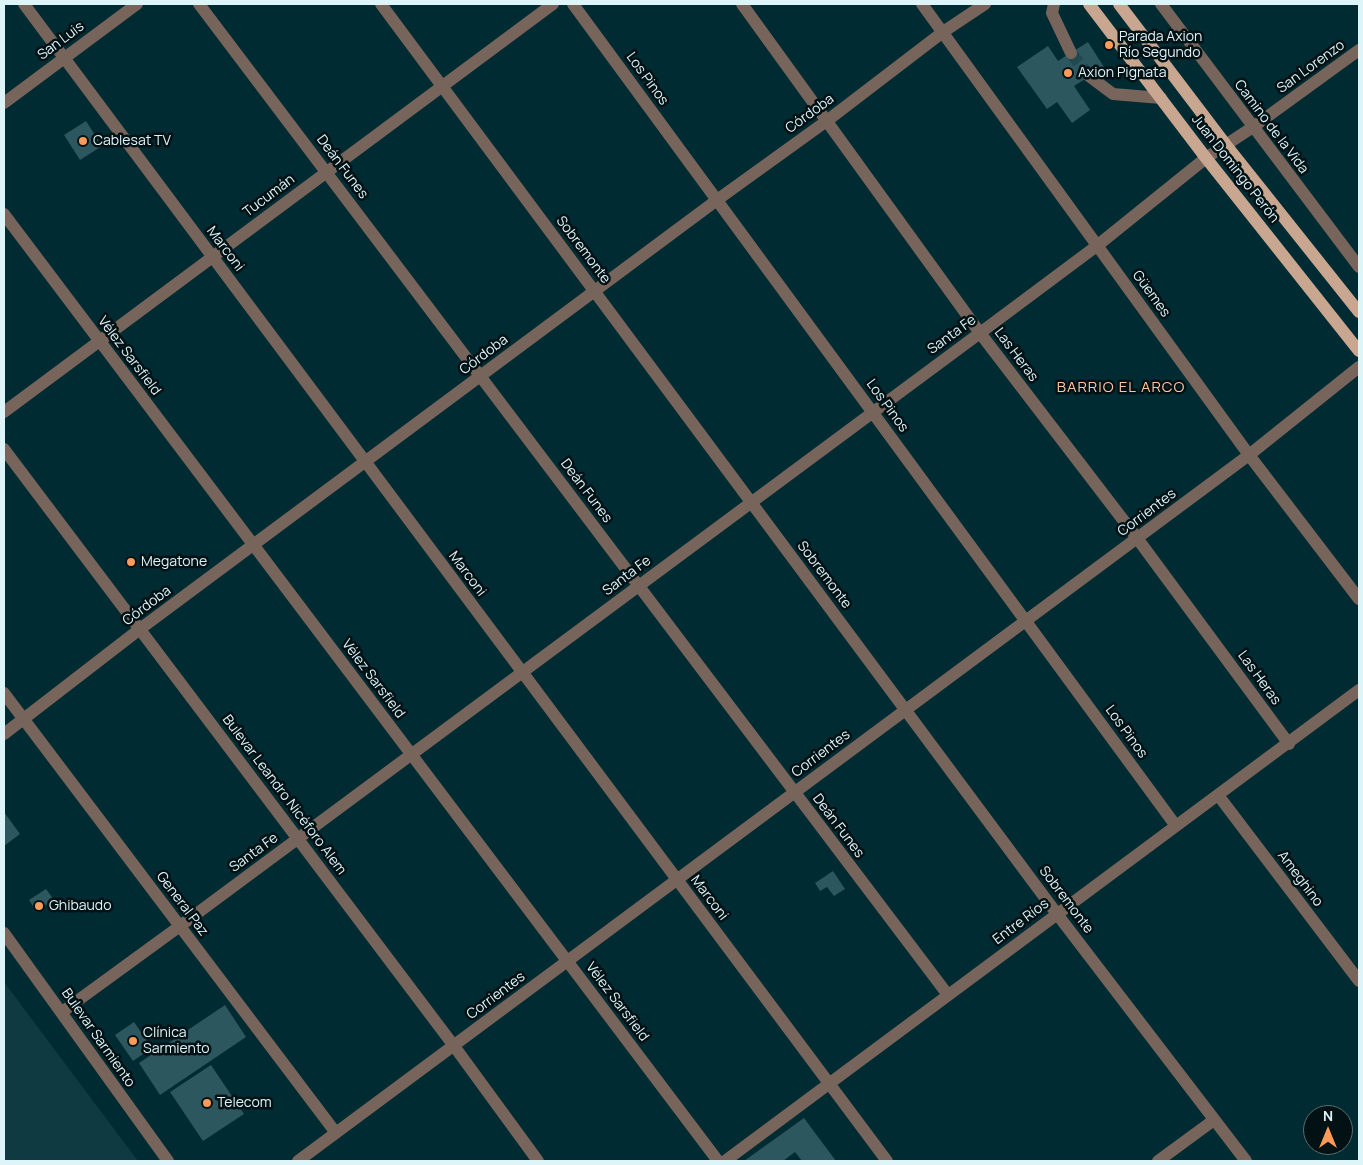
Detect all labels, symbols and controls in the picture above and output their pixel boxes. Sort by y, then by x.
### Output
street label: San Luis [35,18,87,64]
place label: Parada Axion Río Segundo [1119,29,1202,62]
street label: San Lorenzo [1274,37,1348,97]
marker: Parada Axion Río Segundo [1103,39,1115,51]
street label: Los Pinos [622,49,672,109]
place label: Axion Pignata [1078,65,1166,81]
marker: Axion Pignata [1062,67,1074,79]
street label: Camino de la Vida [1230,77,1312,177]
street label: Córdoba [782,91,838,137]
street label: Juan Domingo Perón [1188,112,1282,226]
street label: Deán Funes [313,132,371,202]
place label: Cablesat TV [93,133,171,149]
marker: Cablesat TV [77,135,89,147]
street label: Tucumán [240,171,298,221]
street label: Sobremonte [552,213,614,287]
street label: Marconi [203,223,247,275]
street label: Güemes [1128,267,1174,321]
street label: Santa Fe [924,312,980,358]
street label: Vélez Sarsfield [94,313,164,399]
street label: Las Heras [990,325,1042,385]
street label: Córdoba [457,331,511,379]
street label: Los Pinos [862,376,912,436]
district label: BARRIO EL ARCO [1055,379,1187,397]
street label: Deán Funes [557,456,615,526]
street label: Corrientes [1114,486,1180,540]
street label: Sobremonte [793,538,855,612]
street label: Marconi [445,548,489,600]
street label: Santa Fe [600,552,654,600]
place label: Megatone [141,554,207,570]
marker: Megatone [125,556,137,568]
street label: Córdoba [120,582,174,630]
street label: Vélez Sarsfield [338,636,408,722]
street label: Las Heras [1234,648,1284,708]
street label: Los Pinos [1101,702,1151,762]
street label: Bulevar Leandro Nicéforo Alem [218,712,350,878]
street label: Corrientes [788,727,854,781]
street label: Deán Funes [809,791,867,861]
street label: Santa Fe [226,830,282,876]
street label: Ameghino [1274,848,1326,910]
street label: Sobremonte [1035,863,1097,937]
street label: General Paz [152,869,212,939]
street label: Marconi [687,872,731,924]
street label: Entre Ríos [990,896,1052,948]
place label: Ghibaudo [49,898,111,914]
marker: Ghibaudo [33,900,45,912]
street label: Vélez Sarsfield [582,959,652,1045]
street label: Corrientes [463,969,529,1023]
street label: Bulevar Sarmiento [58,985,138,1091]
place label: Clínica Sarmiento [143,1025,209,1058]
marker: Clínica Sarmiento [127,1035,139,1047]
place label: Telecom [217,1095,272,1111]
marker: Telecom [201,1097,213,1109]
north arrow [1303,1105,1353,1155]
text: N [1323,1106,1333,1125]

